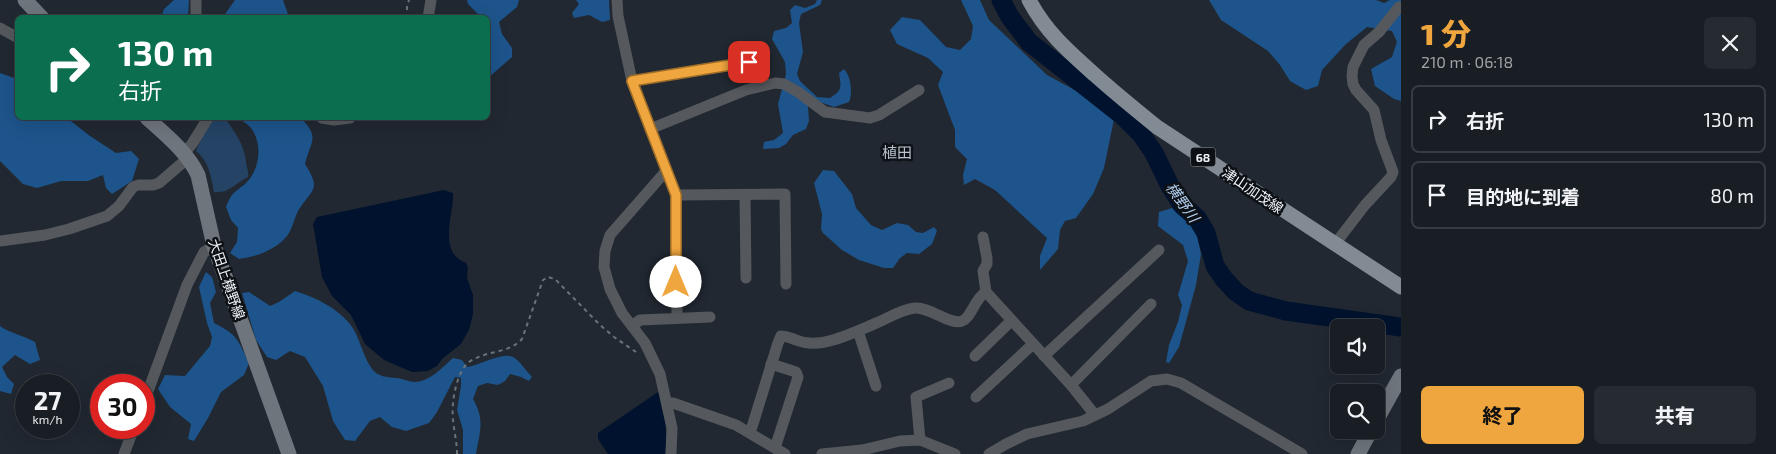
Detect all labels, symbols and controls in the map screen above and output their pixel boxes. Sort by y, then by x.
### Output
text: 1 分 [1421,15,1471,51]
button: close [1704,17,1756,69]
text: 130 m [118,31,213,73]
icon: right [35,35,100,100]
pin [728,41,770,83]
icon: arrive [735,48,763,76]
text: 210 m · 06:18 [1421,52,1513,71]
text: 右折 [118,77,162,103]
icon: right [1423,105,1451,133]
text: 130 m [1704,108,1754,131]
text: 右折 [1466,109,1504,132]
district label: 植田 [882,143,912,161]
road number: 68 [1190,148,1216,166]
street label: 津山加茂線 [1219,163,1287,217]
water label: 横野川 [1162,179,1205,227]
icon: arrive [1423,181,1451,209]
text: 80 m [1710,184,1754,207]
text: 目的地に到着 [1466,185,1580,208]
street label: 大田上横野線 [205,237,249,321]
position arrow [649,255,701,307]
map controls [1330,319,1385,439]
button: sound [1330,319,1385,374]
speed limit sign: 30 [90,374,155,439]
button: search [1330,384,1385,439]
text: 27 [34,385,61,415]
button: 終了 [1421,386,1584,444]
button: 共有 [1594,386,1756,444]
text: km/h [33,412,62,426]

